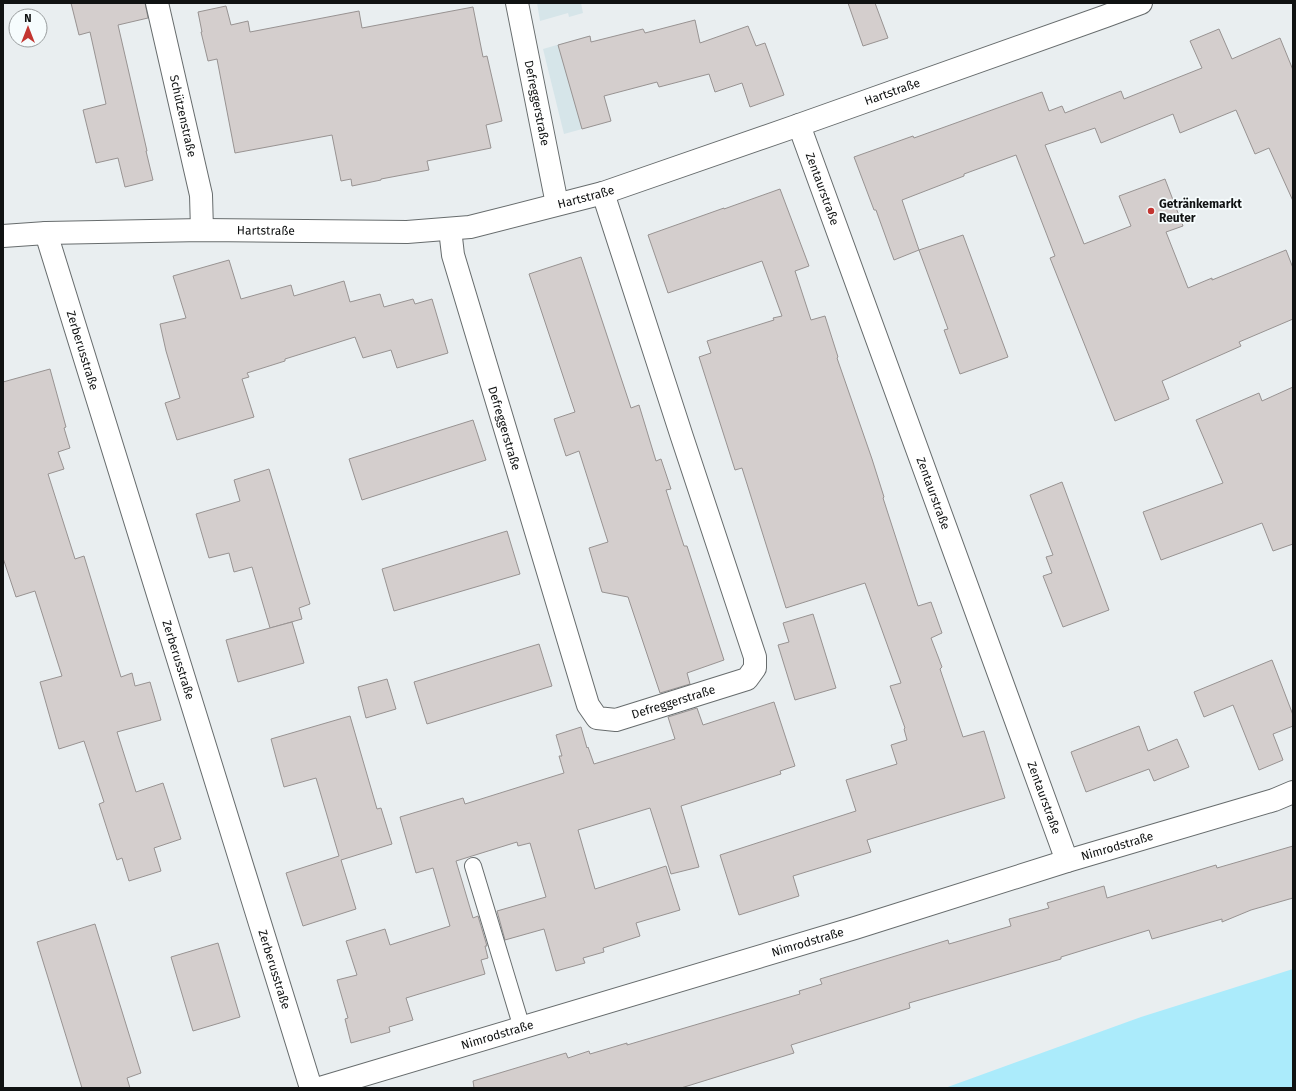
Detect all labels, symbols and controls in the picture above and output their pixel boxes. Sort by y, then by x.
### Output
north arrow [8,8,48,48]
text: N [24,12,32,25]
street label: Defreggerstraße [522,59,552,147]
street label: Schützenstraße [167,74,199,158]
street label: Hartstraße [863,76,922,108]
street label: Zentaurstraße [803,151,842,227]
street label: Hartstraße [556,183,616,211]
place label: Getränkemarkt Reuter [1159,197,1242,225]
marker: Getränkemarkt Reuter [1146,206,1156,216]
street label: Hartstraße [237,223,295,238]
street label: Zerberusstraße [64,309,101,392]
street label: Defreggerstraße [485,385,523,472]
street label: Zentaurstraße [914,455,953,532]
street label: Zerberusstraße [159,619,197,701]
street label: Defreggerstraße [630,682,717,722]
street label: Zentaurstraße [1024,760,1064,836]
street label: Nimrodstraße [1079,829,1155,864]
street label: Nimrodstraße [770,925,845,960]
street label: Zerberusstraße [255,928,293,1011]
street label: Nimrodstraße [459,1018,535,1052]

